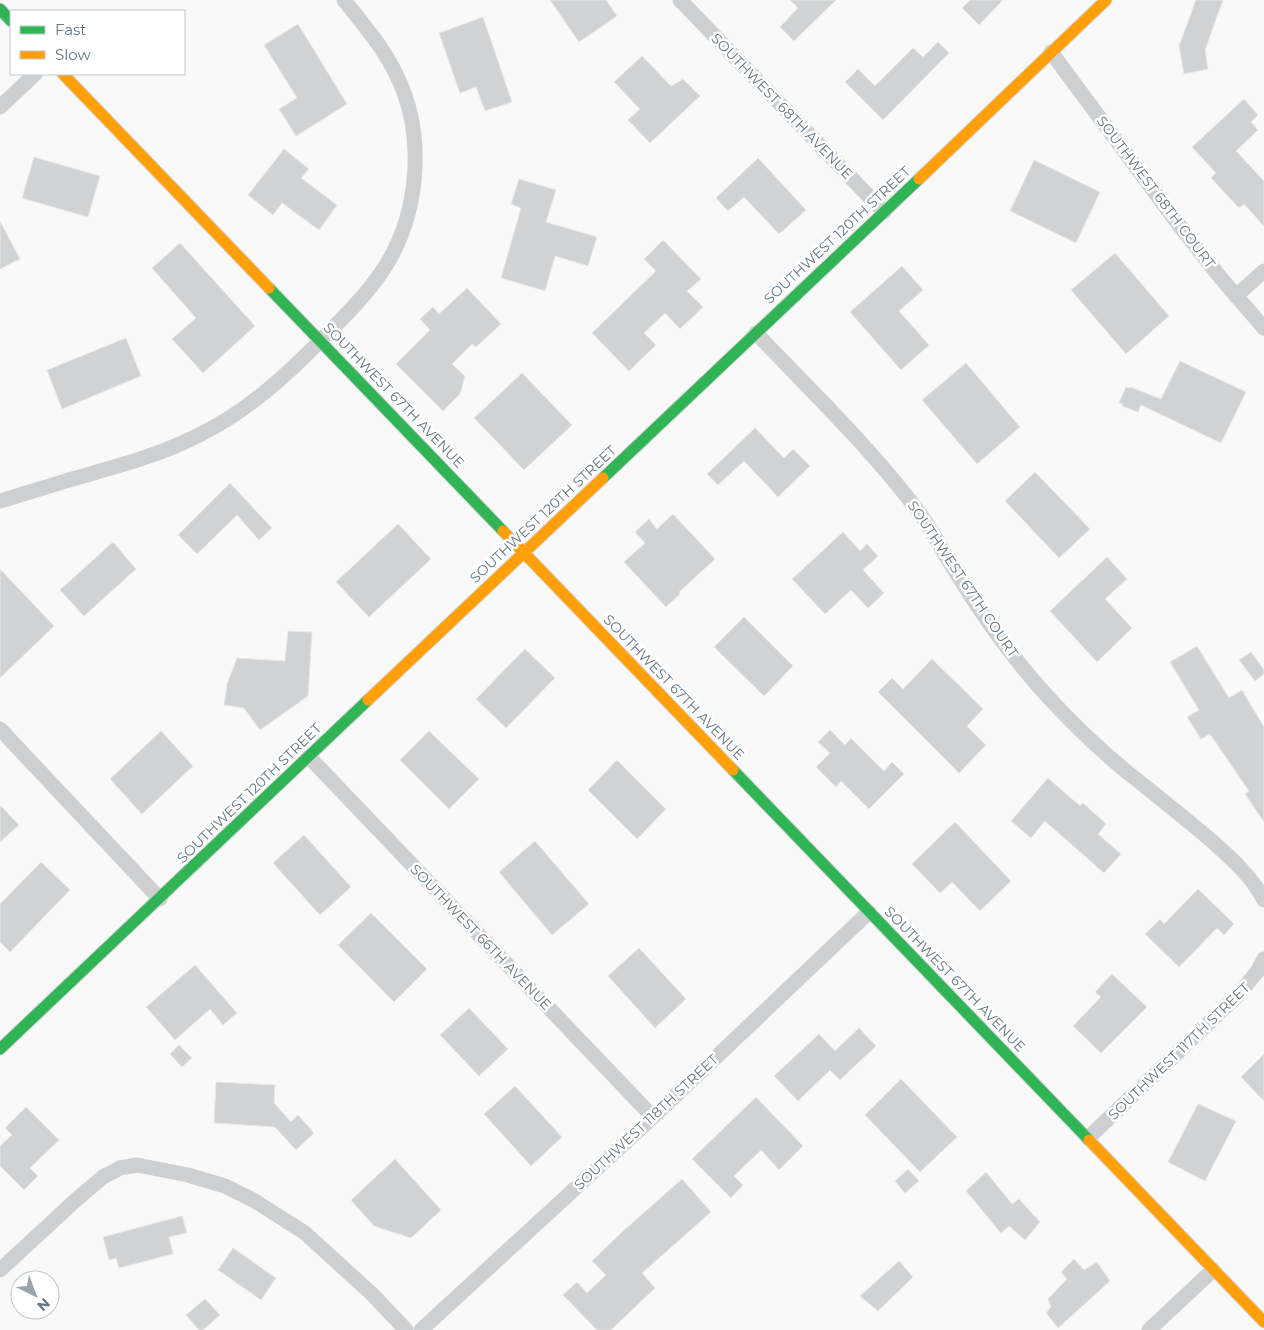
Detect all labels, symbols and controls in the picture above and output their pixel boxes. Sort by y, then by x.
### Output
legend [10,10,185,75]
text: Fast [55,20,86,39]
street label: SOUTHWEST 68TH AVENUE [707,29,857,183]
text: Slow [55,45,91,64]
street label: SOUTHWEST 68TH COURT [1093,112,1219,272]
street label: SOUTHWEST 120TH STREET [760,162,914,308]
street label: SOUTHWEST 67TH AVENUE [320,318,468,472]
street label: SOUTHWEST 120TH STREET [466,441,620,587]
street label: SOUTHWEST 67TH COURT [904,497,1022,661]
street label: SOUTHWEST 67TH AVENUE [600,610,748,764]
street label: SOUTHWEST 120TH STREET [173,719,325,867]
street label: SOUTHWEST 66TH AVENUE [407,860,555,1014]
street label: SOUTHWEST 67TH AVENUE [881,902,1029,1056]
street label: SOUTHWEST 117TH STREET [1104,978,1254,1124]
street label: SOUTHWEST 118TH STREET [570,1050,722,1194]
north arrow [10,1270,60,1320]
text: N [33,1294,54,1315]

